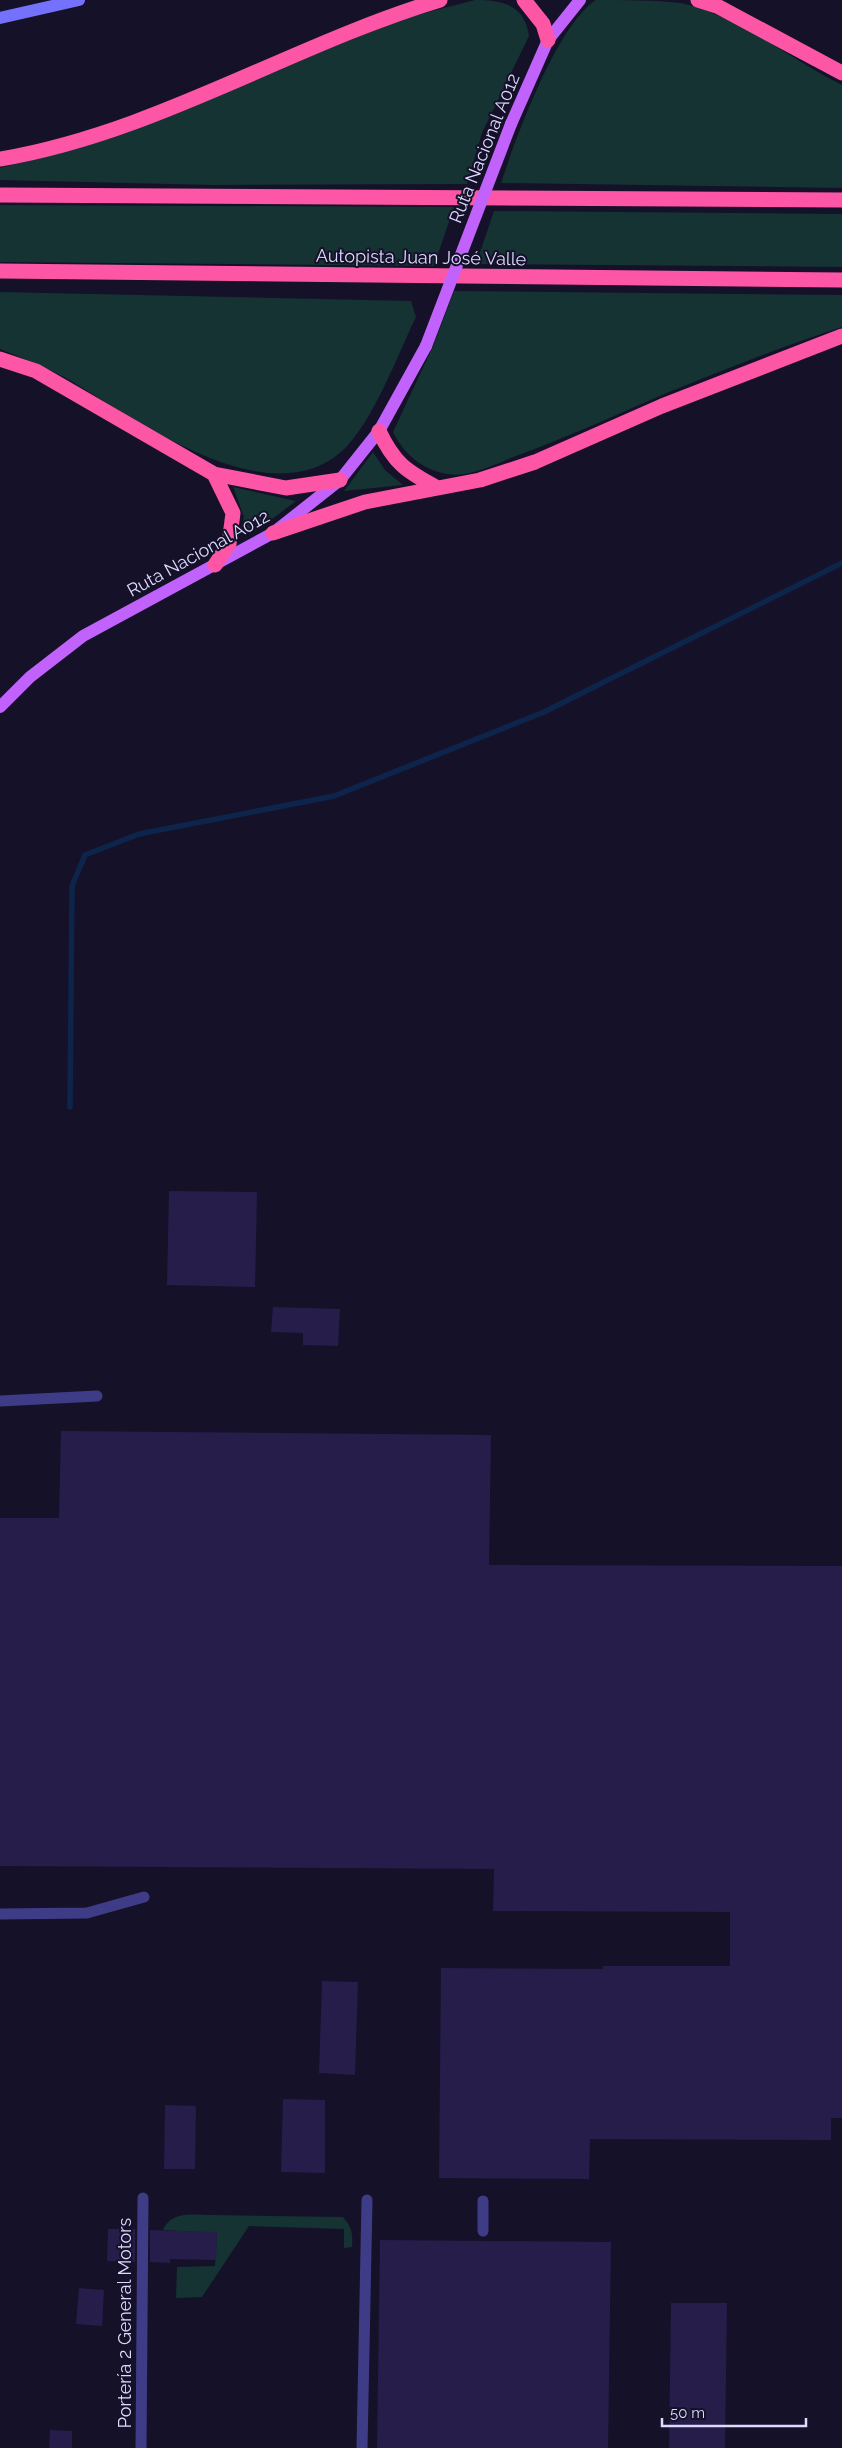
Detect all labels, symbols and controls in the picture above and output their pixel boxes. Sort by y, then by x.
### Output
street label: Ruta Nacional A012 [444,70,524,226]
street label: Autopista Juan José Valle [316,245,527,269]
street label: Ruta Nacional A012 [123,505,273,601]
street label: Portería 2 General Motors [114,2217,135,2428]
scale bar [662,2396,806,2428]
text: 50 m [670,2404,705,2422]

